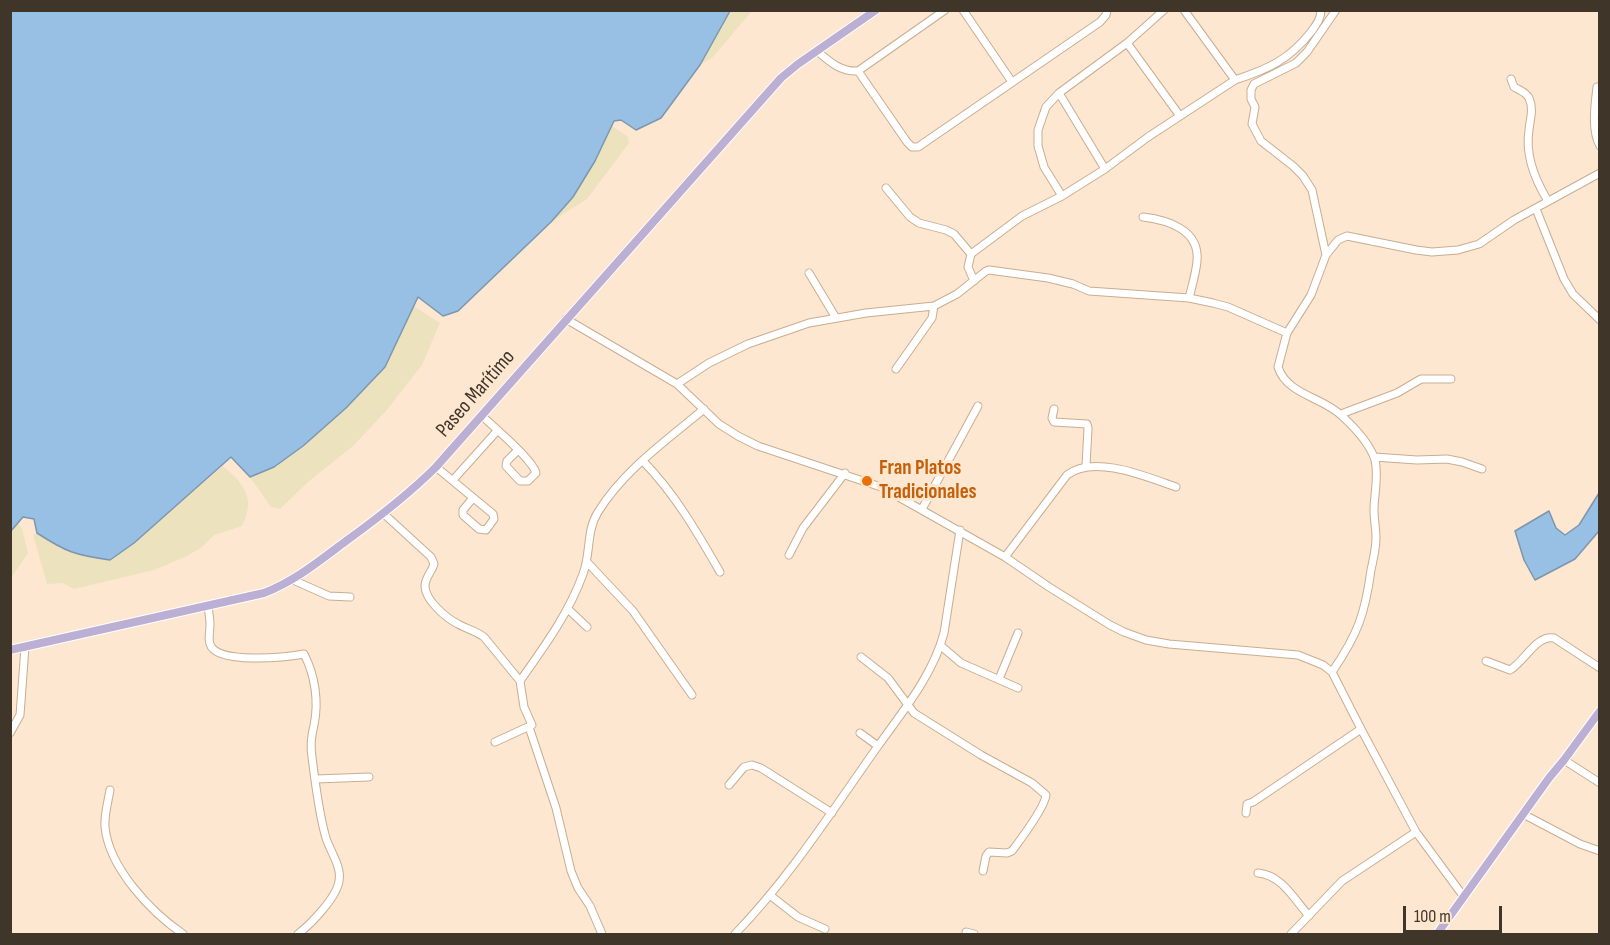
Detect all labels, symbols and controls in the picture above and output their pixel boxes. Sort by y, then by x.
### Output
street label: Paseo Marítimo [431,345,521,443]
place label: Fran Platos Tradicionales [879,456,977,506]
marker: Fran Platos Tradicionales [860,474,874,488]
scale bar [1406,894,1505,932]
text: 100 m [1414,906,1451,927]

